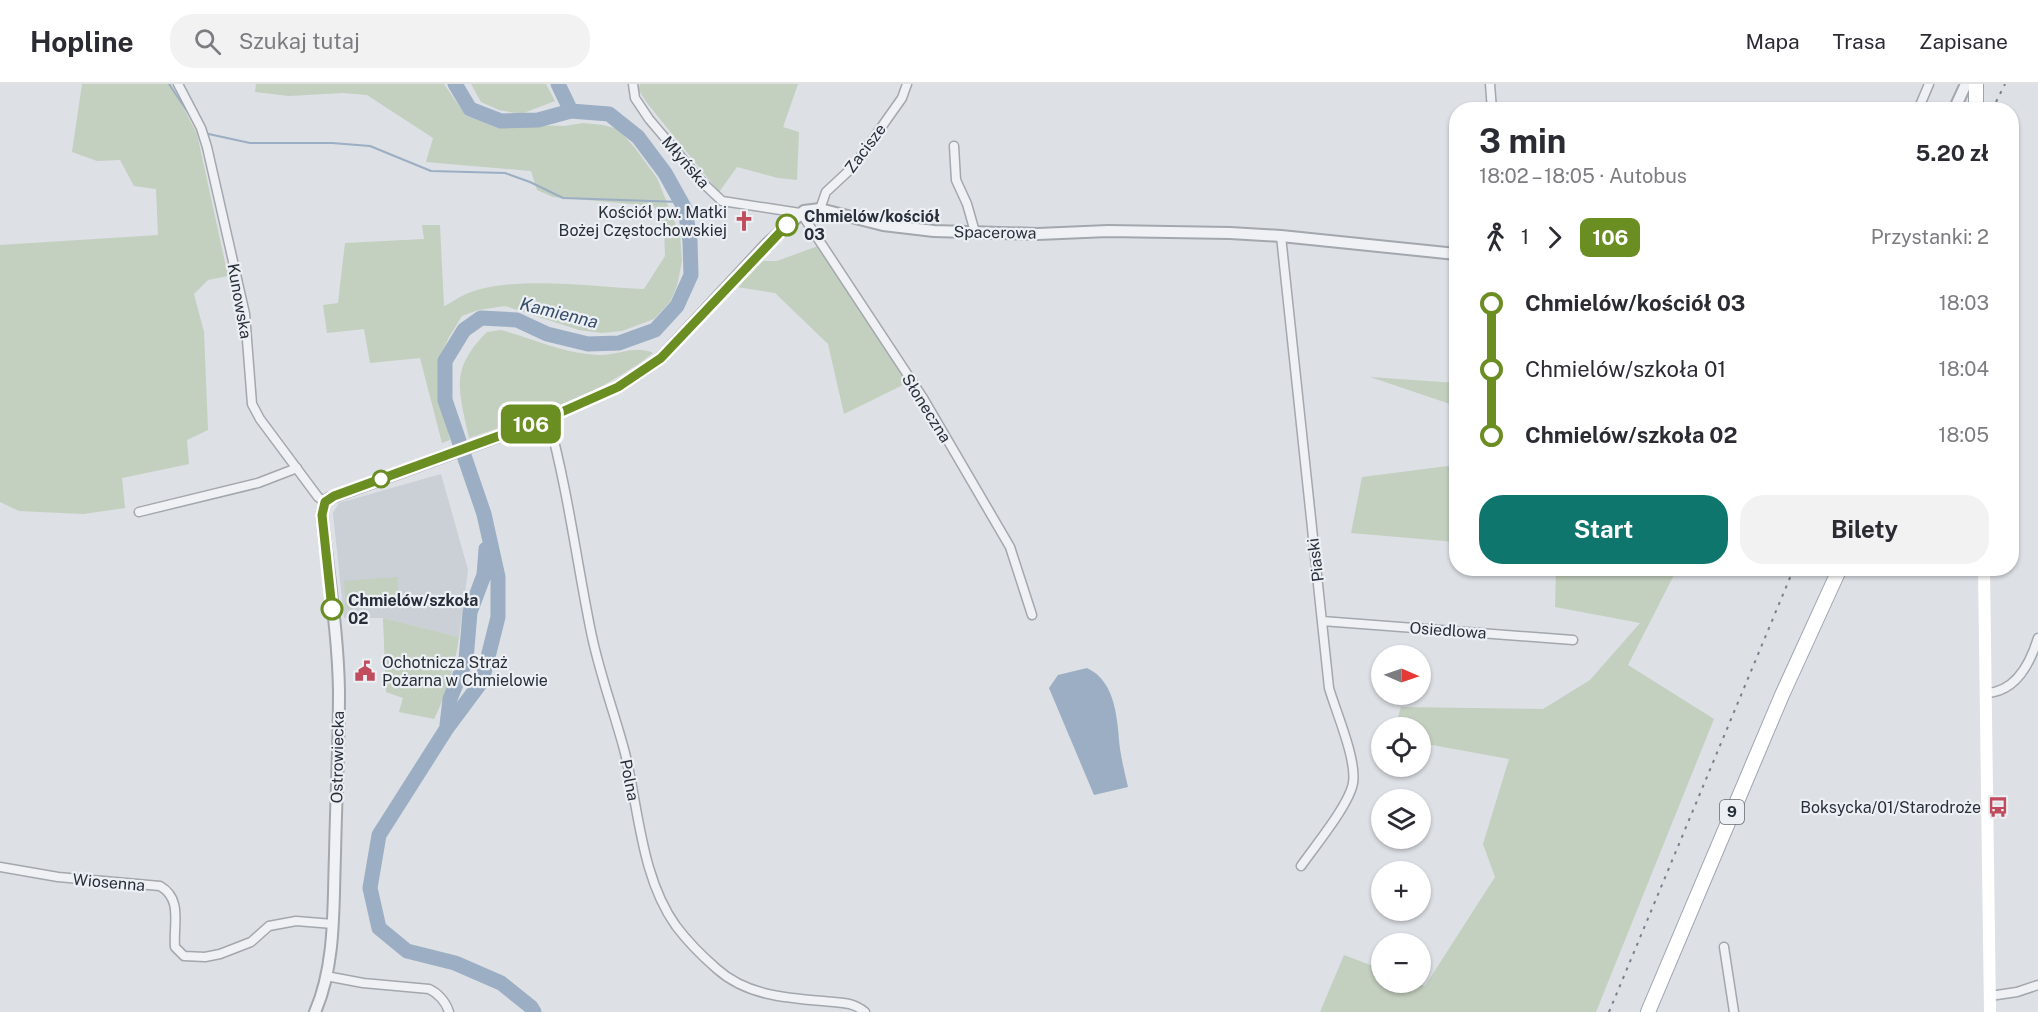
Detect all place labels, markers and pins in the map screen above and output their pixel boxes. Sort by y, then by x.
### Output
place label: Kościół pw. Matki Bożej Częstochowskiej [559,203,727,240]
place label: Chmielów/kościół 03 [804,207,940,244]
church icon: Kościół pw. Matki Bożej Częstochowskiej [732,209,756,233]
marker: Chmielów/kościół 03 [776,214,798,236]
unlabelled marker [372,470,390,488]
place label: Chmielów/szkoła 02 [348,591,478,628]
marker: Chmielów/szkoła 02 [321,598,343,620]
place label: Ochotnicza Straż Pożarna w Chmielowie [382,653,548,690]
public building icon: Ochotnicza Straż Pożarna w Chmielowie [353,659,377,683]
bus stop icon: Boksycka/01/Starodroże [1986,795,2010,819]
place label: Boksycka/01/Starodroże [1800,798,1981,817]

